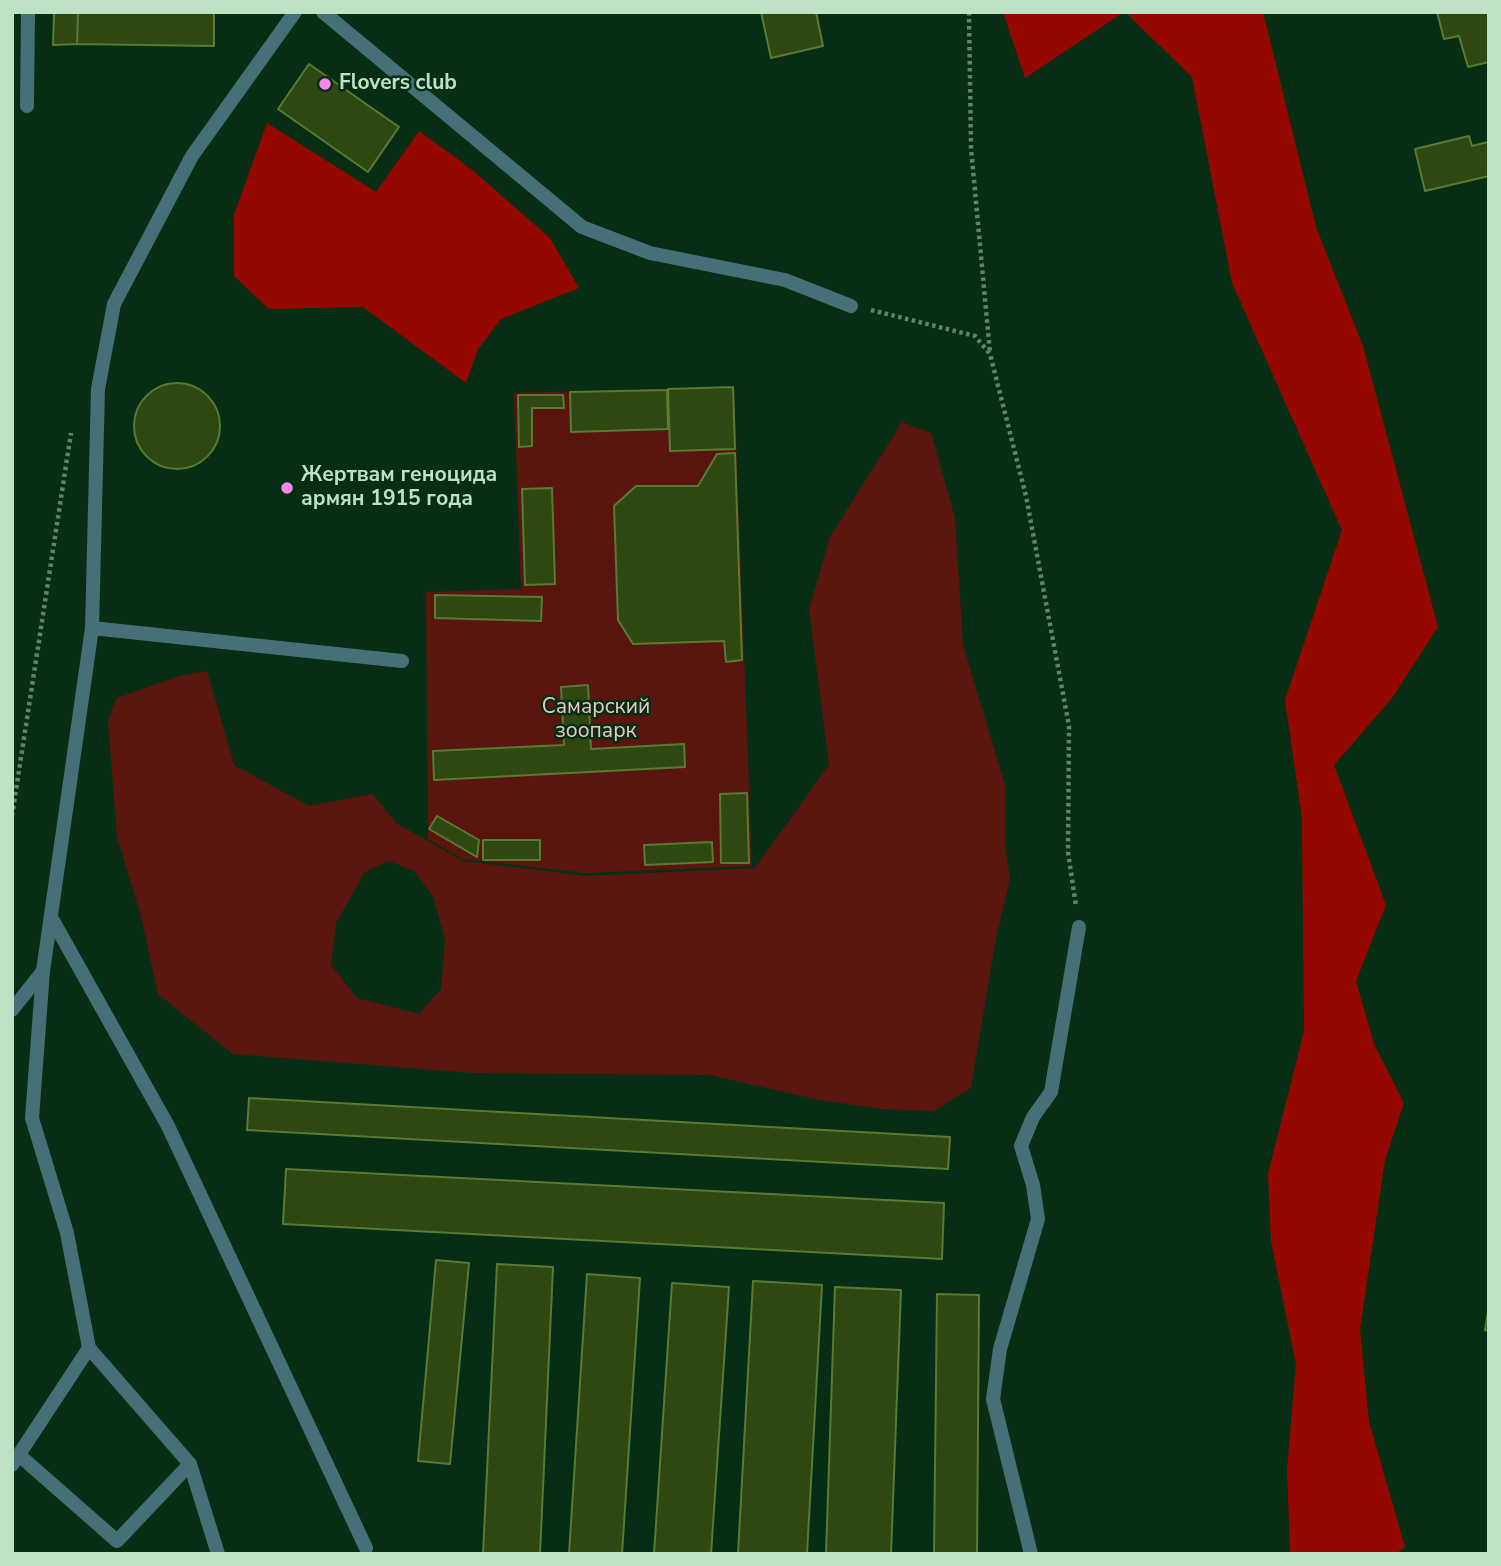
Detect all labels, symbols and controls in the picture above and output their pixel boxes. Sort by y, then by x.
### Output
place label: Flovers club [339,71,457,97]
marker: Flovers club [317,76,333,92]
place label: Жертвам геноцида армян 1915 года [301,463,497,513]
marker: Жертвам геноцида армян 1915 года [279,480,295,496]
park label: Самарский зоопарк [542,695,650,745]

